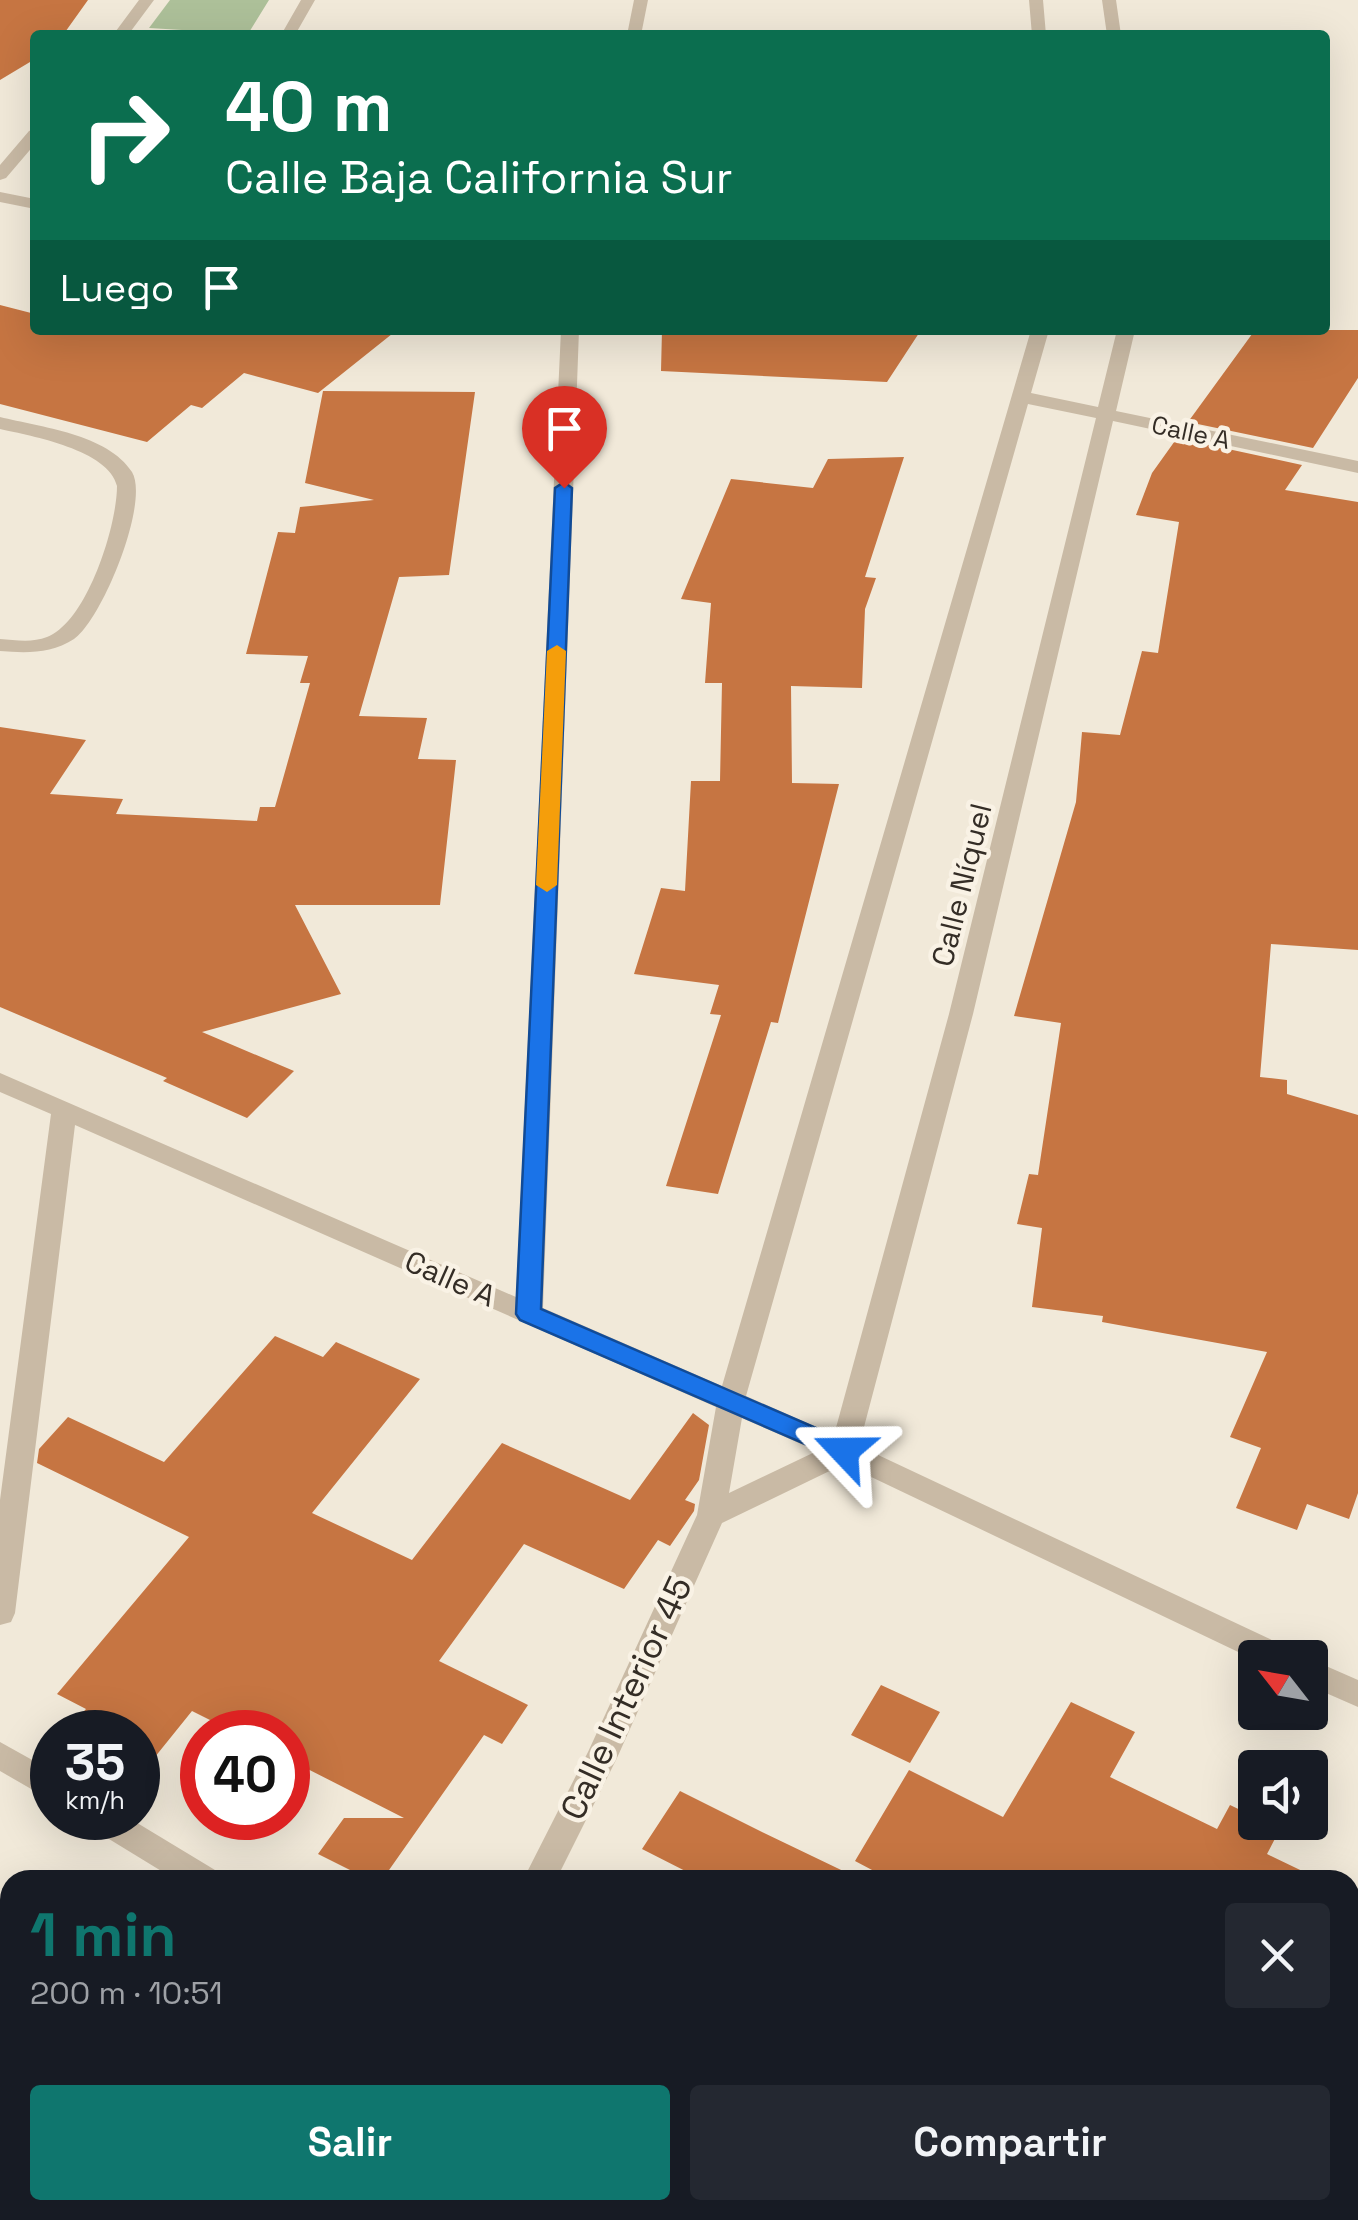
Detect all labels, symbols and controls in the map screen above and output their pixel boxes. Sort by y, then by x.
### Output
text: 40 m [225,62,392,151]
icon: right [60,70,190,200]
text: Calle Baja California Sur [225,149,733,206]
icon: arrive [194,260,249,315]
text: Luego [60,264,174,312]
pin [522,386,607,489]
icon: arrive [537,401,592,456]
street label: Calle A [1149,408,1233,456]
street label: Calle Níquel [922,799,1001,970]
street label: Calle A [399,1241,502,1316]
position arrow [792,1399,896,1503]
street label: Calle Interior 45 [550,1569,702,1827]
north arrow [1238,1640,1328,1730]
map controls [1238,1640,1328,1840]
speed limit sign: 40 [180,1710,310,1840]
text: 35 [65,1731,125,1795]
button: sound [1238,1750,1328,1840]
text: km/h [65,1784,125,1816]
text: 1 min [30,1897,177,1974]
button: close [1225,1903,1330,2008]
text: 200 m · 10:51 [30,1973,223,2013]
button: Salir [30,2085,670,2200]
button: Compartir [690,2085,1330,2200]

